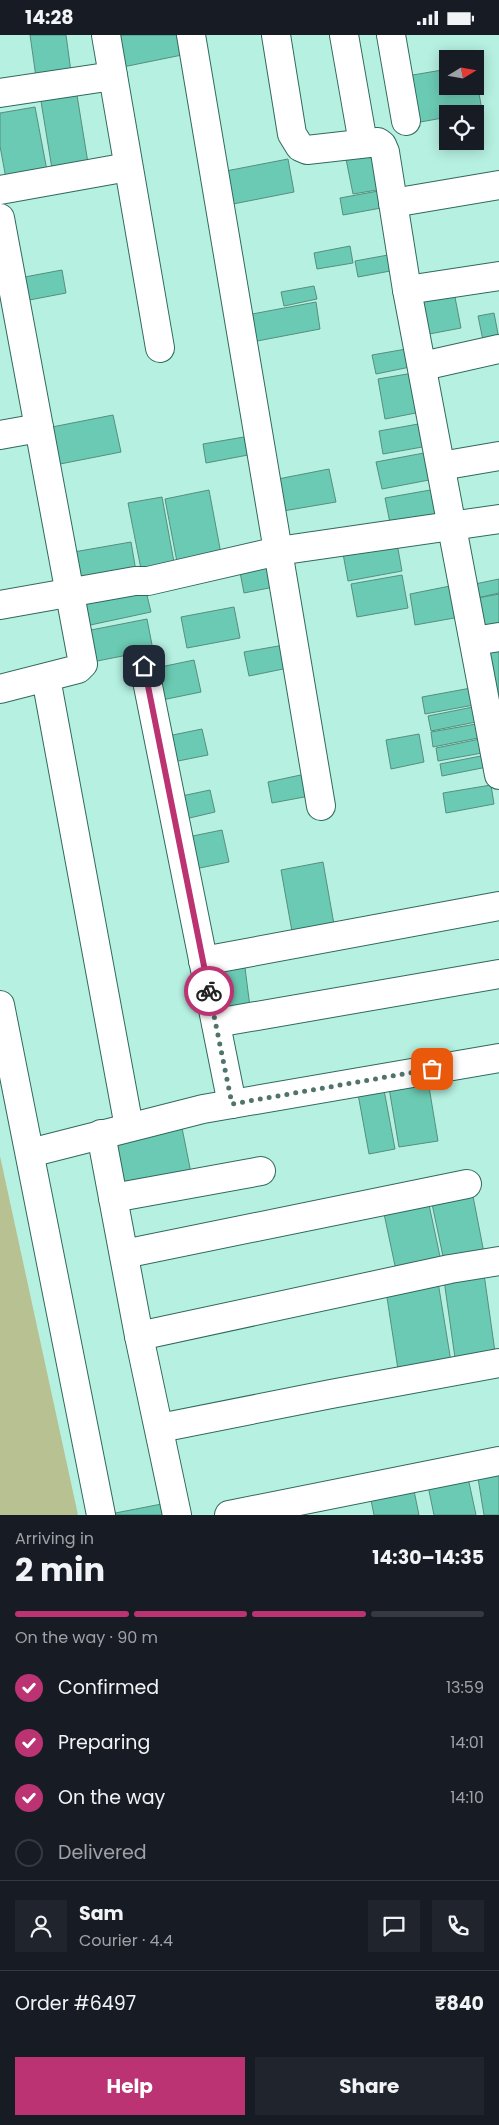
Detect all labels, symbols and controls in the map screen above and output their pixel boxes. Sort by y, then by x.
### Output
text: 14:28 [25,4,74,31]
north arrow [439,50,484,95]
map controls [439,50,484,150]
button: locate [439,105,484,150]
pin [123,645,165,687]
icon: home [130,652,158,680]
courier [184,966,234,1016]
icon: bike [195,977,223,1005]
pin [411,1048,453,1090]
icon: bag [418,1055,446,1083]
text: Arriving in [15,1527,94,1550]
text: 14:30–14:35 [372,1544,484,1571]
text: 2 min [15,1547,105,1592]
text: On the way · 90 m [15,1626,158,1649]
icon: check [15,1674,43,1702]
text: Confirmed [58,1674,159,1701]
text: 13:59 [446,1676,484,1699]
icon: check [15,1729,43,1757]
text: Preparing [58,1729,150,1756]
text: 14:01 [450,1731,484,1754]
icon: check [15,1784,43,1812]
text: On the way [58,1784,165,1811]
text: 14:10 [450,1786,484,1809]
text: Delivered [58,1839,147,1866]
button: person [15,1900,67,1952]
text: Sam [79,1900,124,1927]
button: chat [368,1900,420,1952]
button: phone [432,1900,484,1952]
text: Courier · 4.4 [79,1929,173,1952]
text: Order #6497 [15,1990,136,2017]
text: ₹840 [435,1990,484,2017]
button: Help [15,2057,245,2115]
button: Share [255,2057,484,2115]

